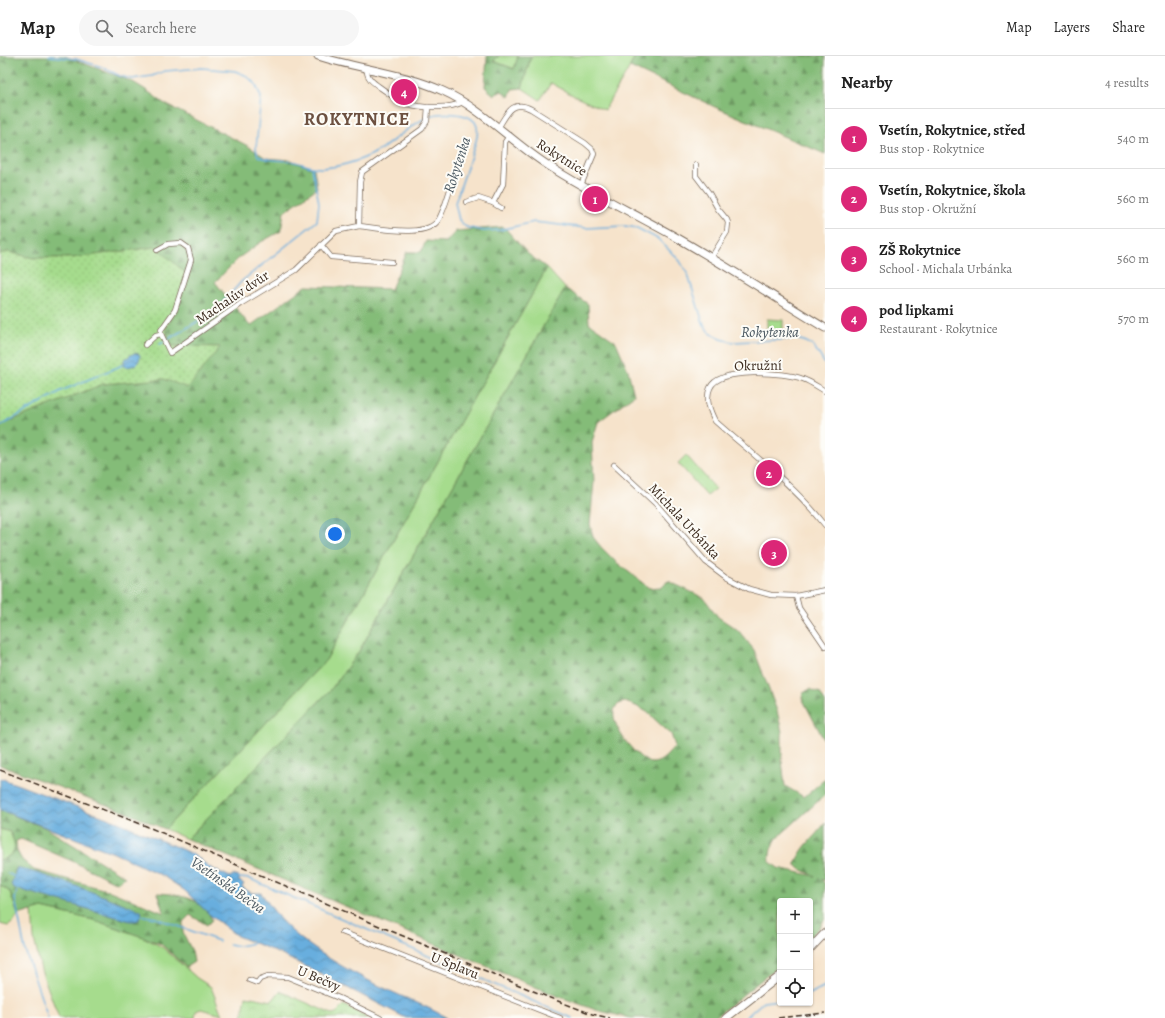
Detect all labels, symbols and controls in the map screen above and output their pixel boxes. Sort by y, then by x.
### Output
search box [79,10,359,46]
text: Map [20,15,55,41]
icon: search [93,17,115,39]
text: Search here [125,18,197,38]
text: Map [1006,18,1032,37]
text: Layers [1054,18,1090,37]
text: Share [1112,18,1145,37]
text: Nearby [841,71,892,94]
text: 4 results [1105,74,1149,91]
pin: 4 [391,77,417,107]
district label: ROKYTNICE [304,107,410,131]
text: Vsetín, Rokytnice, střed [879,120,1025,140]
text: 1 [852,130,856,147]
text: 540 m [1117,130,1149,147]
water label: Rokytenka [439,134,475,196]
street label: Rokytnice [533,134,591,180]
text: Bus stop · Rokytnice [879,140,985,157]
text: Vsetín, Rokytnice, škola [879,180,1026,200]
pin: 1 [582,184,608,214]
text: 2 [851,190,857,207]
text: 560 m [1117,190,1149,207]
text: Bus stop · Okružní [879,200,976,217]
text: ZŠ Rokytnice [879,240,961,260]
text: 3 [851,250,857,267]
text: 560 m [1117,250,1149,267]
text: School · Michala Urbánka [879,260,1012,277]
street label: Machalův dvůr [192,265,273,329]
text: pod lipkami [879,300,954,320]
text: 4 [851,310,857,327]
text: 570 m [1118,310,1149,327]
text: Restaurant · Rokytnice [879,320,998,337]
water label: Rokytenka [741,322,799,342]
street label: Okružní [734,356,782,375]
pin: 2 [756,458,782,488]
street label: Michala Urbánka [644,479,725,564]
your location [325,524,345,544]
pin: 3 [761,538,787,568]
water label: Vsetínská Bečva [187,852,269,918]
map controls [777,898,813,1006]
button: + [777,898,813,934]
button: − [777,934,813,970]
street label: U Splavu [428,947,482,984]
street label: U Bečvy [294,961,344,996]
button: locate [777,970,813,1006]

